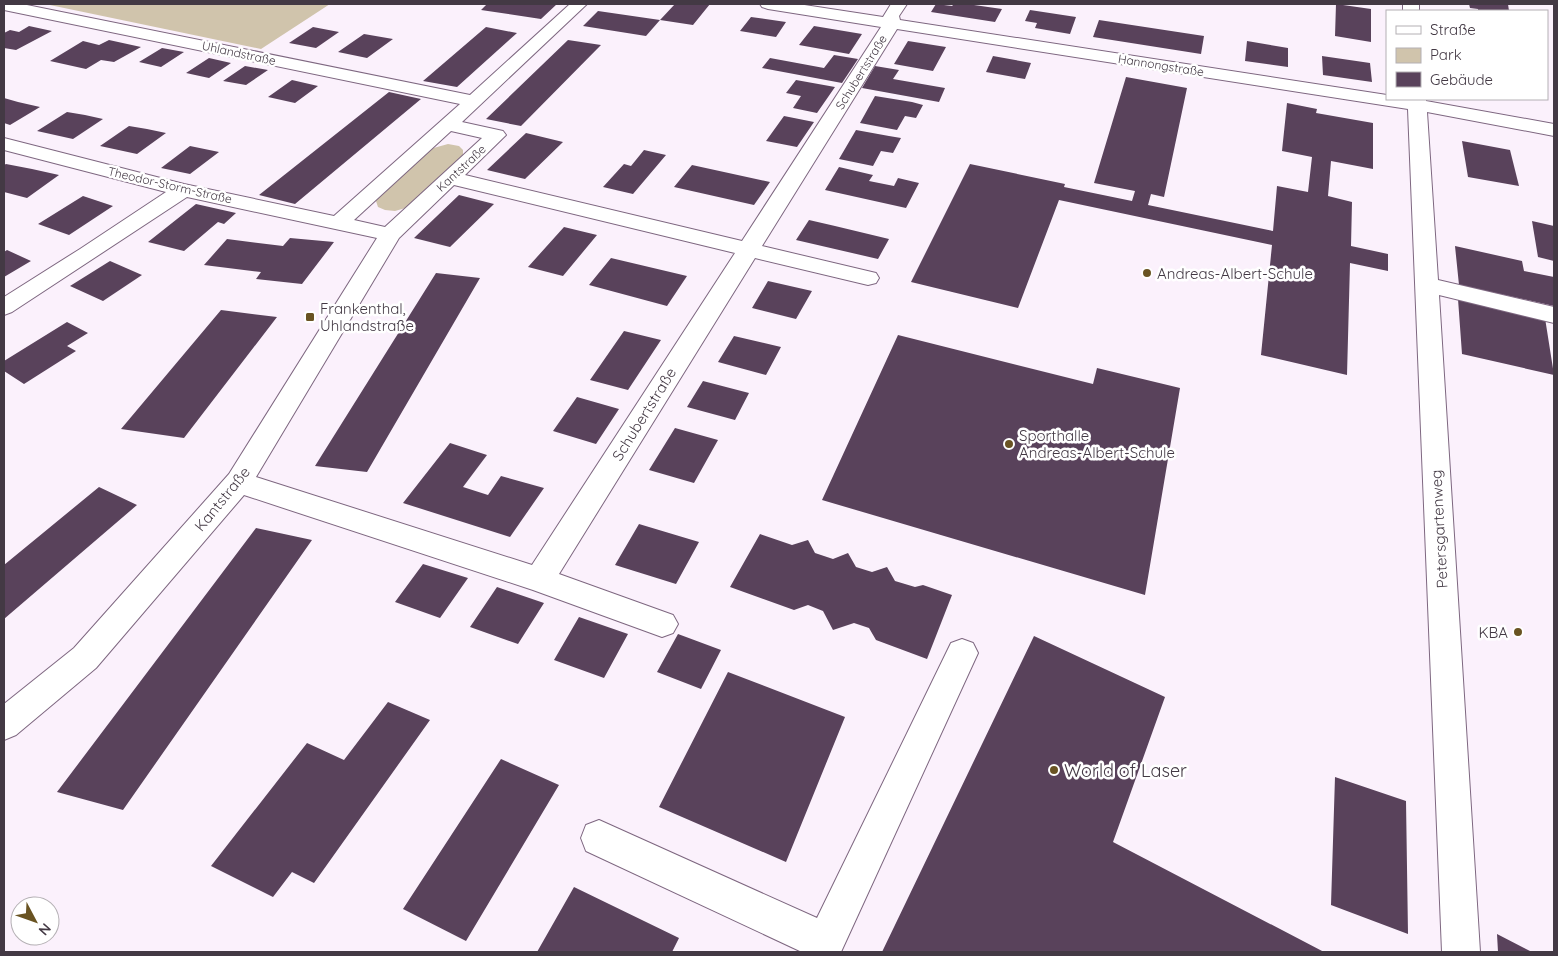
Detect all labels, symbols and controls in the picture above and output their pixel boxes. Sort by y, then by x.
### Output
legend [1386,10,1548,100]
text: Straße [1430,20,1476,39]
street label: Schubertstraße [832,32,890,112]
street label: Uhlandstraße [201,38,278,68]
text: Park [1430,45,1462,64]
street label: Hannongstraße [1117,51,1205,79]
text: Gebäude [1430,70,1493,89]
street label: Kantstraße [433,141,489,195]
street label: Theodor-Storm-Straße [107,163,234,207]
place label: Andreas-Albert-Schule [1157,264,1313,283]
marker: Andreas-Albert-Schule [1141,267,1153,279]
place label: Frankenthal, Uhlandstraße [320,299,414,335]
marker: Frankenthal, Uhlandstraße [304,311,316,323]
street label: Schubertstraße [608,364,680,464]
place label: Sporthalle Andreas-Albert-Schule [1019,426,1175,462]
marker: Sporthalle Andreas-Albert-Schule [1003,438,1015,450]
street label: Kantstraße [190,463,254,535]
street label: Petersgartenweg [1426,469,1452,589]
place label: KBA [1478,623,1508,642]
marker: KBA [1512,626,1524,638]
place label: World of Laser [1064,759,1187,782]
marker: World of Laser [1048,764,1060,776]
north arrow [10,896,60,946]
text: N [35,920,55,939]

